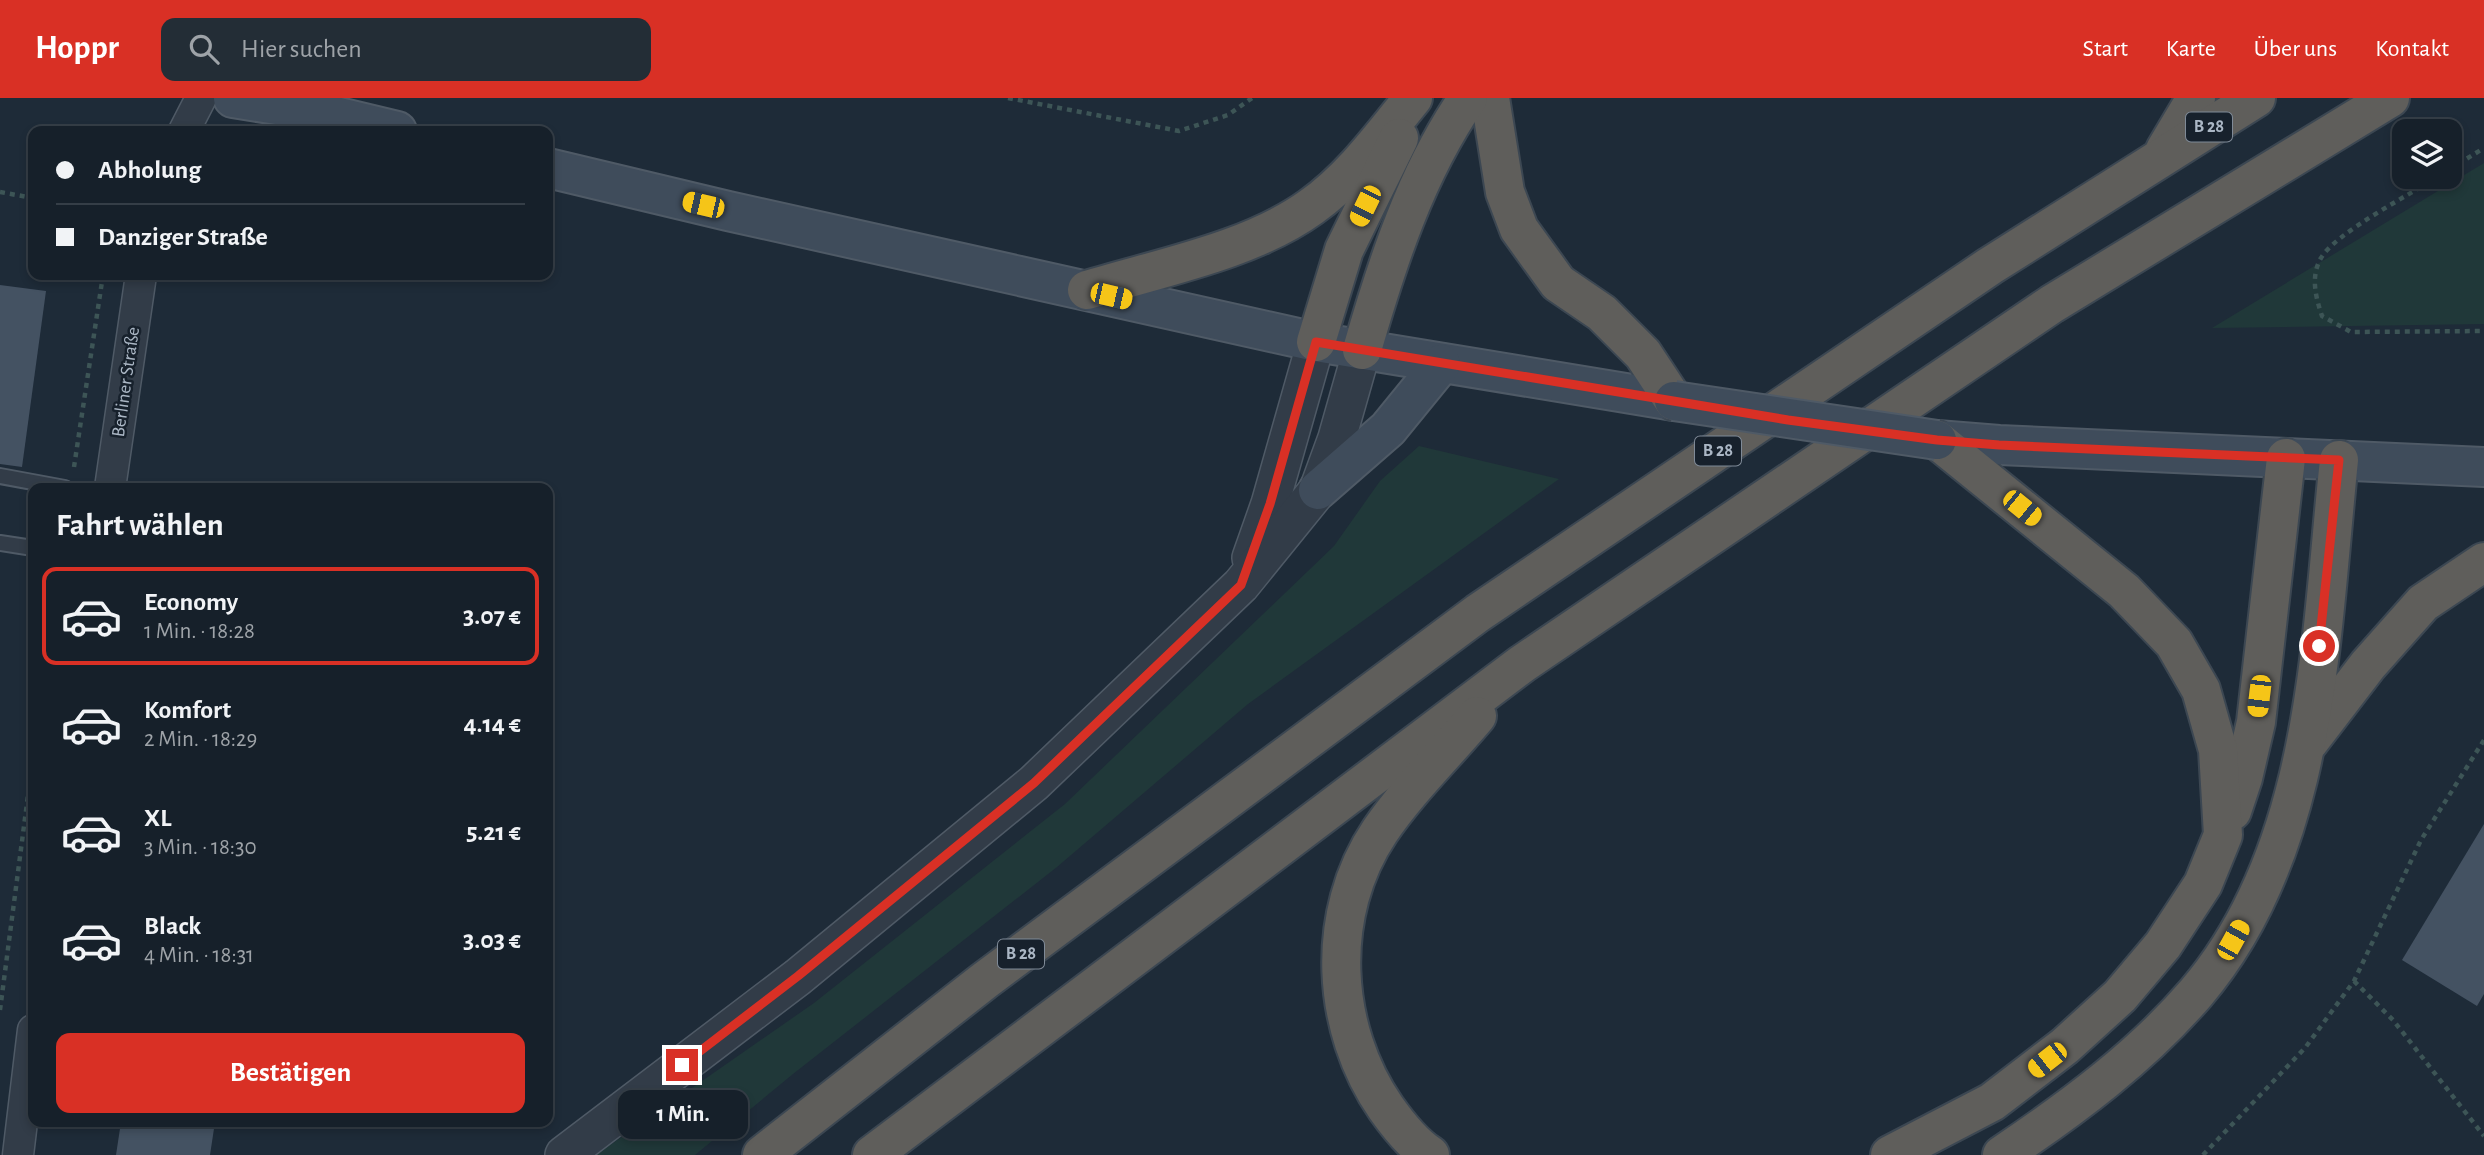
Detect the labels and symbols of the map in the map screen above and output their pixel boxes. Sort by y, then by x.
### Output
road number: B 28 [2186,113,2232,142]
car [1347,183,1384,229]
car [681,190,726,220]
car [1089,281,1134,311]
street label: Berliner Straße [109,326,143,438]
road number: B 28 [1695,436,1741,466]
car [2000,487,2045,529]
route start [2303,630,2335,662]
car [2247,674,2272,718]
car [2214,917,2253,963]
road number: B 28 [998,940,1044,968]
car [2024,1039,2071,1081]
route end [666,1049,698,1081]
callout: 1 Min. [617,1090,747,1138]

